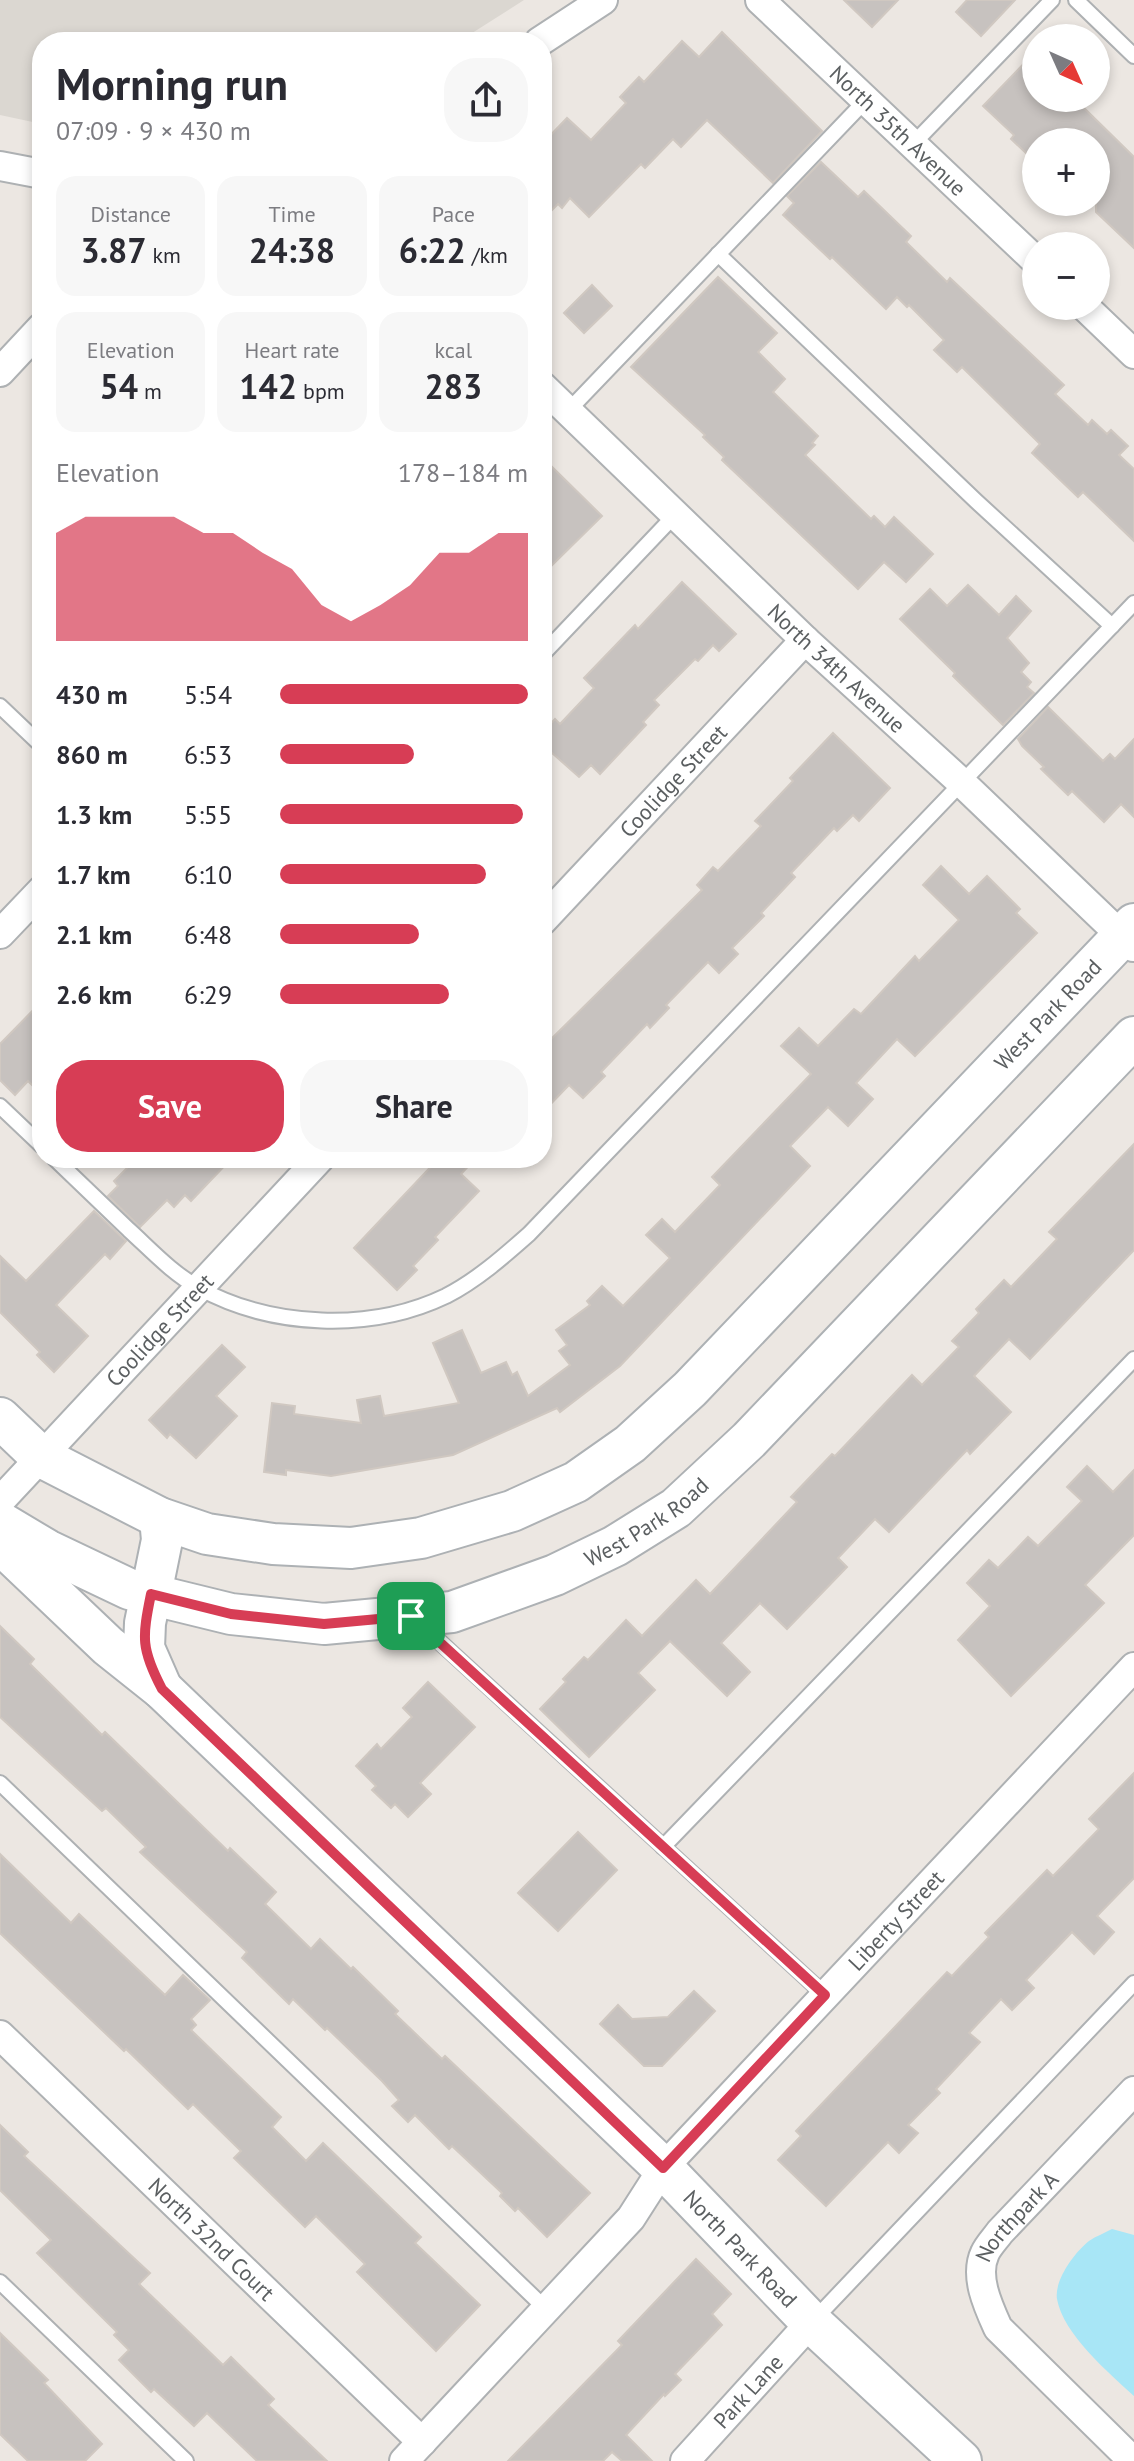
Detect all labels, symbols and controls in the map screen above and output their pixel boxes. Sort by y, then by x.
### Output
north arrow [1022,24,1110,112]
map controls [1022,24,1110,320]
text: Morning run [56,55,288,112]
button: share [444,58,528,142]
street label: North 35th Avenue [824,59,972,202]
text: 07:09 · 9 × 430 m [56,114,251,147]
button: + [1022,128,1110,216]
text: Distance [90,200,171,228]
text: Time [268,200,316,228]
text: Pace [432,200,475,228]
text: 3.87 [80,228,147,272]
text: 24:38 [249,228,335,272]
text: 6:22 [399,228,466,272]
button: − [1022,232,1110,320]
text: km [147,241,181,269]
text: /km [466,241,508,269]
text: Elevation [87,336,174,364]
text: Heart rate [244,336,340,364]
text: kcal [435,336,472,364]
text: 54 [100,364,138,408]
text: 142 [239,364,297,408]
text: 283 [424,364,482,408]
text: m [138,377,162,405]
text: bpm [297,377,345,405]
text: Elevation [56,456,160,489]
text: 178–184 m [398,456,528,489]
street label: North 34th Avenue [762,598,911,739]
text: 430 m [56,678,128,711]
text: 5:54 [184,678,232,711]
street label: Coolidge Street [614,718,733,843]
text: 860 m [56,738,128,771]
text: 6:53 [184,738,232,771]
text: 1.3 km [56,798,132,831]
text: 5:55 [184,798,232,831]
text: 1.7 km [56,858,131,891]
text: 6:10 [184,858,232,891]
text: 2.1 km [56,918,132,951]
text: 6:48 [184,918,232,951]
street label: West Park Road [988,953,1107,1076]
text: 2.6 km [56,978,132,1011]
text: 6:29 [184,978,232,1011]
button: Save [56,1060,284,1152]
button: Share [300,1060,528,1152]
street label: Coolidge Street [100,1267,220,1392]
street label: West Park Road [580,1471,714,1573]
pin [377,1582,445,1650]
icon: arrive [389,1594,433,1638]
street label: Liberty Street [842,1864,950,1976]
street label: Northpark A [969,2165,1064,2266]
street label: North 32nd Court [143,2172,281,2307]
street label: North Park Road [678,2184,803,2313]
street label: Park Lane [707,2348,789,2434]

